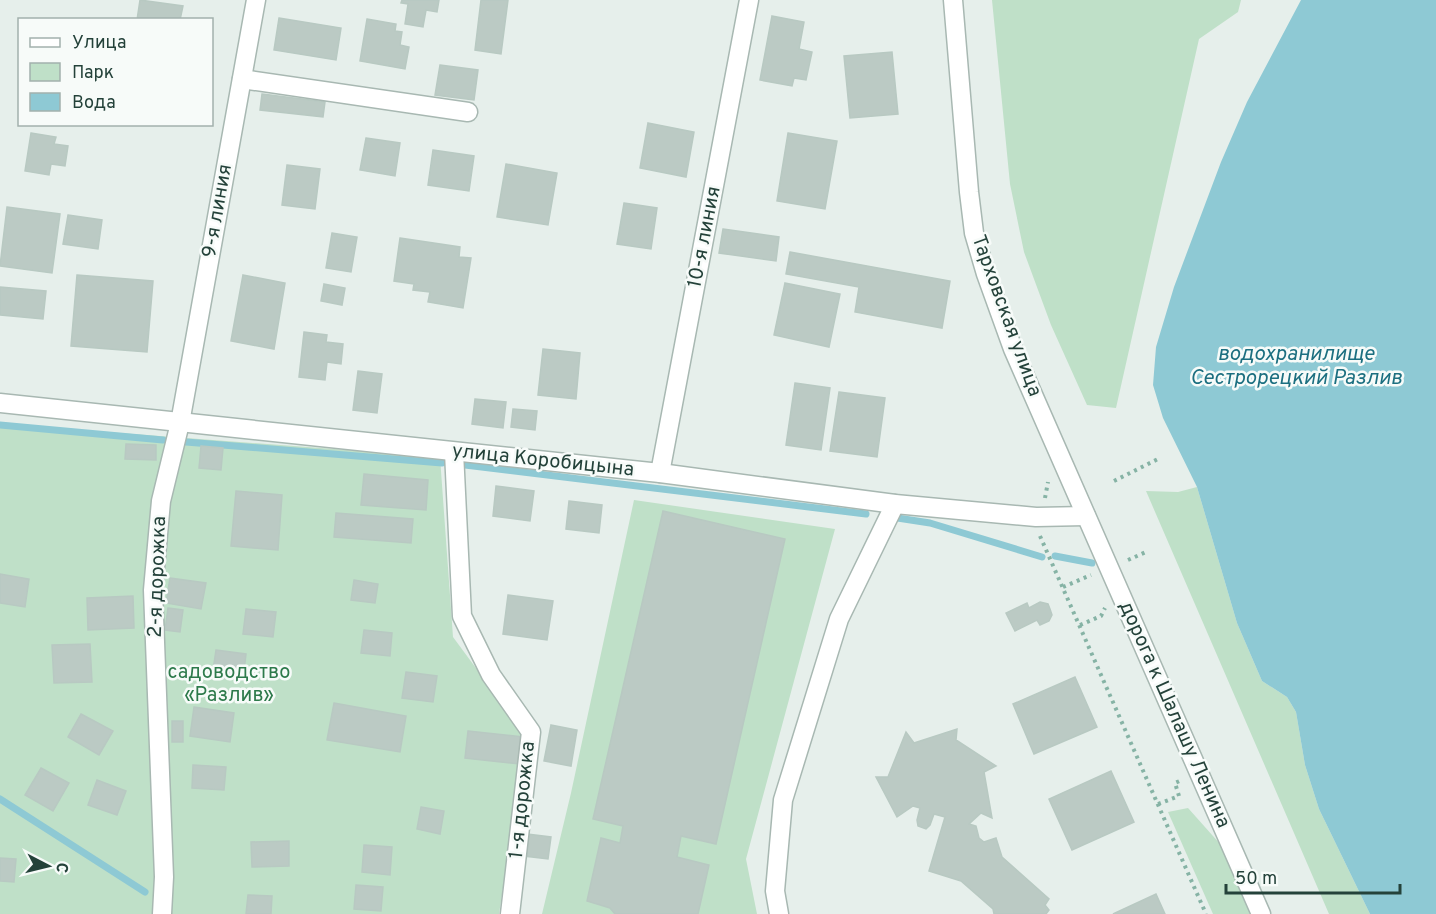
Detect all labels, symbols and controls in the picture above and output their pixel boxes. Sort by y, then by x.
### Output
legend [18,18,213,126]
text: Улица [72,32,126,55]
text: Парк [72,62,114,85]
text: Вода [72,92,116,115]
street label: 9-я линия [197,162,239,260]
street label: 10-я линия [682,184,728,290]
street label: Тарховская улица [965,232,1047,400]
water label: водохранилище Сестрорецкий Разлив [1190,341,1403,392]
street label: улица Коробицына [451,439,635,483]
street label: 2-я дорожка [143,516,173,638]
street label: дорога к Шалашу Ленина [1112,598,1236,832]
park label: садоводство «Разлив» [167,660,291,709]
street label: 1-я дорожка [504,740,542,860]
north arrow [18,836,78,896]
scale bar [1226,857,1400,895]
text: С [50,861,71,874]
text: 50 m [1235,868,1277,891]

